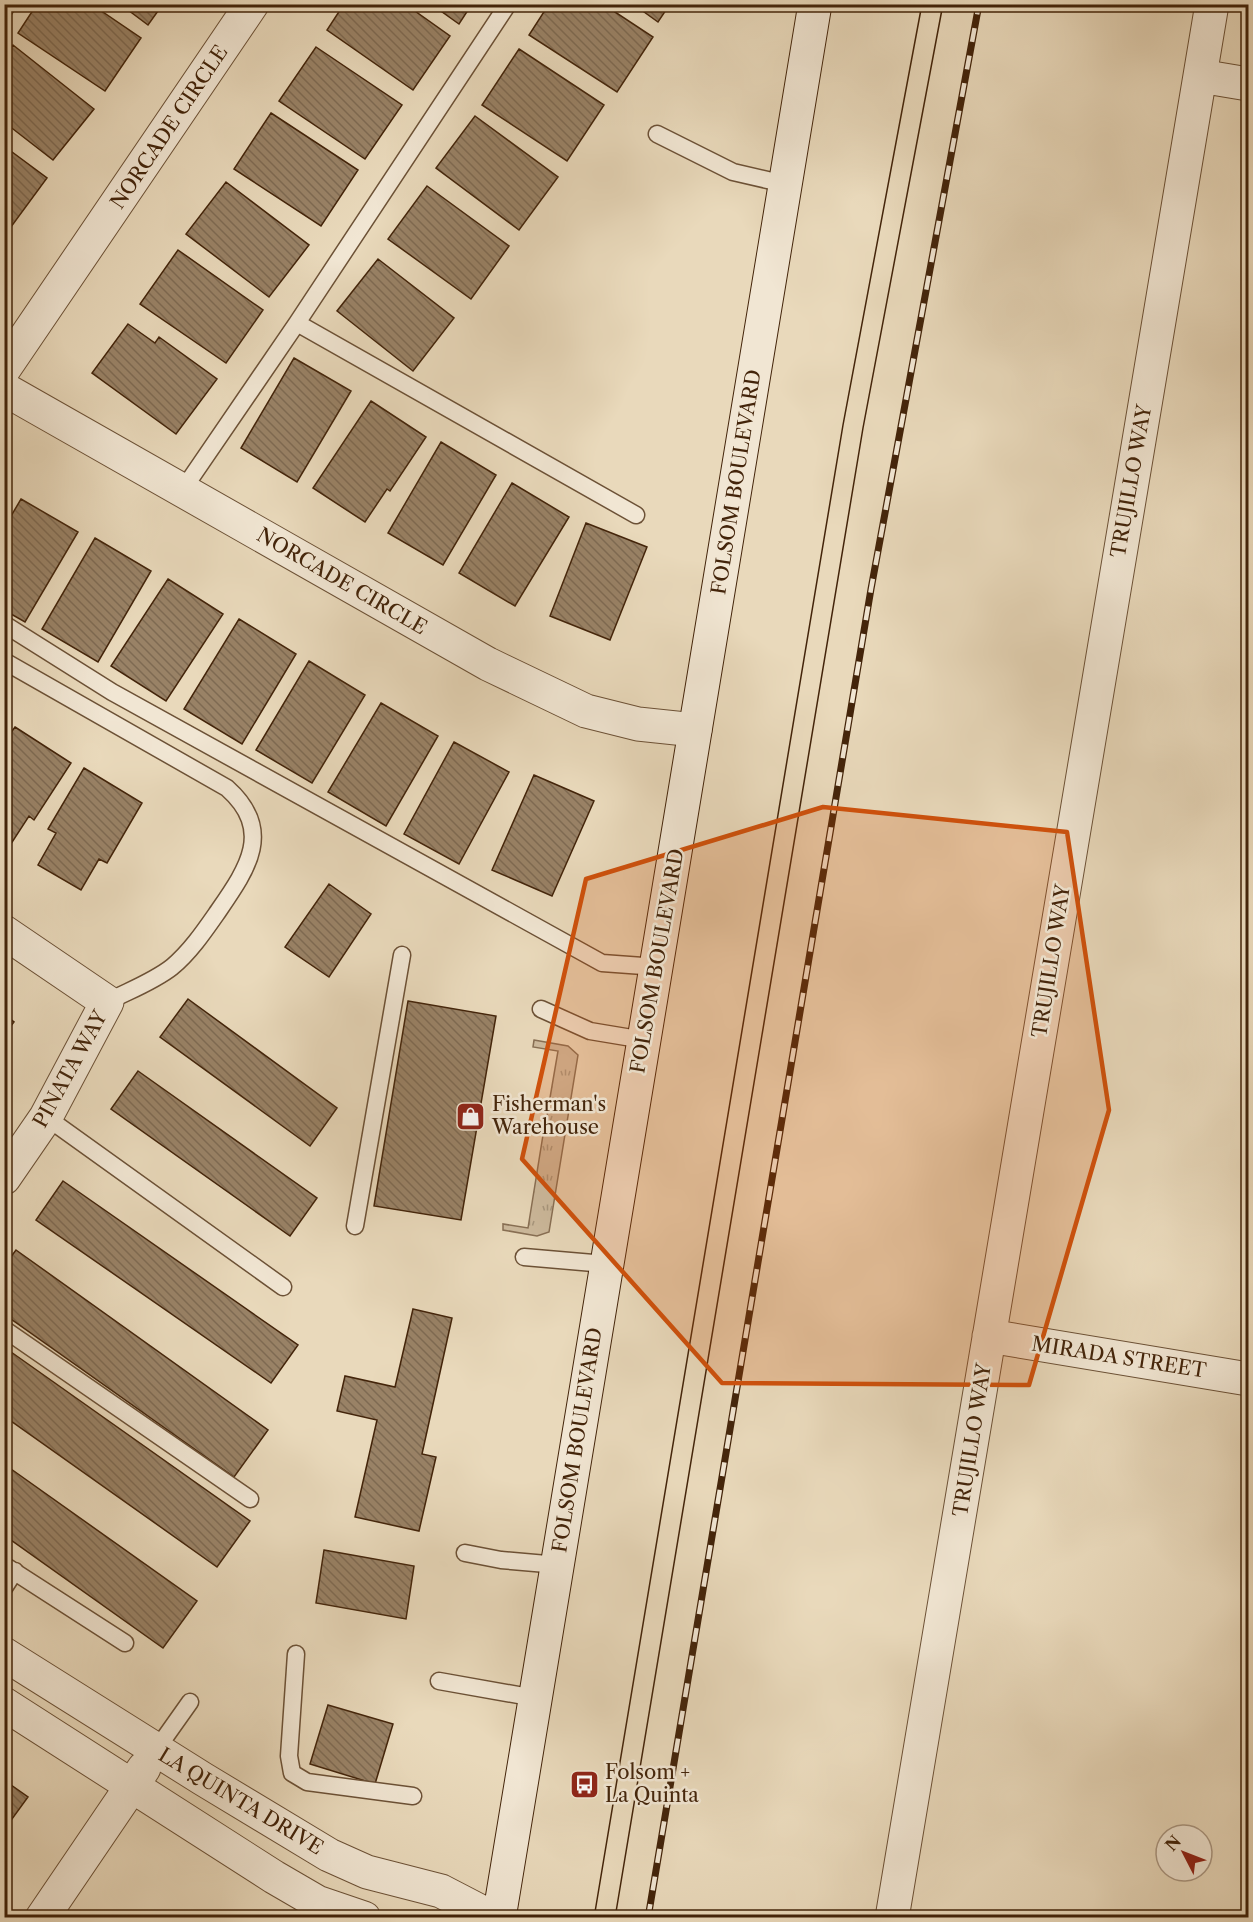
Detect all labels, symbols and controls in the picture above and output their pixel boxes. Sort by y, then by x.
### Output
street label: NORCADE CIRCLE [105,41,233,213]
street label: FOLSOM BOULEVARD [706,368,766,596]
street label: TRUJILLO WAY [1106,402,1156,559]
street label: NORCADE CIRCLE [253,523,431,639]
street label: FOLSOM BOULEVARD [625,847,689,1075]
street label: TRUJILLO WAY [1027,882,1075,1039]
street label: PINATA WAY [28,1005,112,1132]
place label: Fisherman's Warehouse [491,1092,606,1139]
shop icon: Fisherman's Warehouse [455,1100,487,1132]
street label: FOLSOM BOULEVARD [547,1326,607,1554]
street label: MIRADA STREET [1030,1331,1208,1383]
street label: TRUJILLO WAY [948,1361,996,1518]
street label: LA QUINTA DRIVE [154,1742,328,1860]
place label: Folsom + La Quinta [605,1760,699,1807]
bus stop icon: Folsom + La Quinta [568,1768,600,1800]
north arrow [1154,1823,1214,1883]
text: N [1161,1831,1185,1855]

